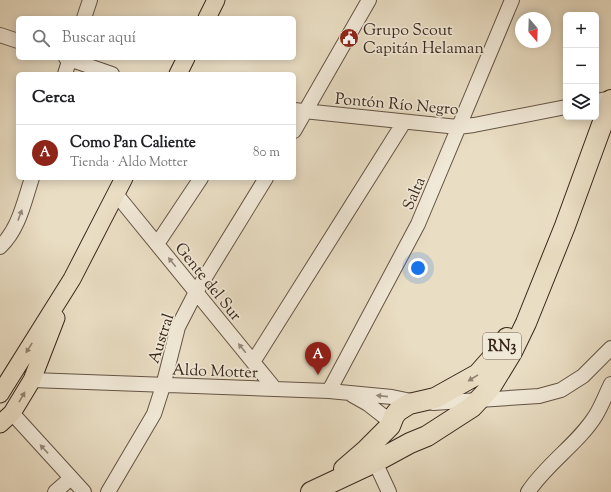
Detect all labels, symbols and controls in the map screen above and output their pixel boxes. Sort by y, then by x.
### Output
north arrow [515,12,551,48]
map controls [563,12,599,120]
button: + [563,12,599,48]
search box [16,16,296,60]
place label: Grupo Scout Capitán Helaman [363,20,484,61]
icon: search [30,27,52,49]
public building icon: Grupo Scout Capitán Helaman [338,27,360,49]
text: Buscar aquí [62,28,136,49]
button: − [563,48,599,84]
button: layers [563,84,599,120]
text: Cerca [32,86,75,110]
street label: Pontón Río Negro [334,89,460,122]
text: Como Pan Caliente [70,133,196,154]
text: A [40,144,50,162]
text: 80 m [253,144,280,162]
text: Tienda · Aldo Motter [70,154,188,172]
street label: Salta [398,173,433,214]
one-way arrow [18,208,24,220]
street label: Gente del Sur [168,238,246,327]
one-way arrow [167,256,176,267]
your location [408,258,428,278]
street label: Austral [144,310,181,367]
road number: RN3 [483,333,521,359]
one-way arrow [238,342,246,353]
pin: A [305,342,331,375]
one-way arrow [25,343,33,353]
street label: Aldo Motter [172,360,258,385]
one-way arrow [467,374,479,381]
one-way arrow [19,391,26,403]
one-way arrow [376,393,388,400]
one-way arrow [40,444,49,454]

